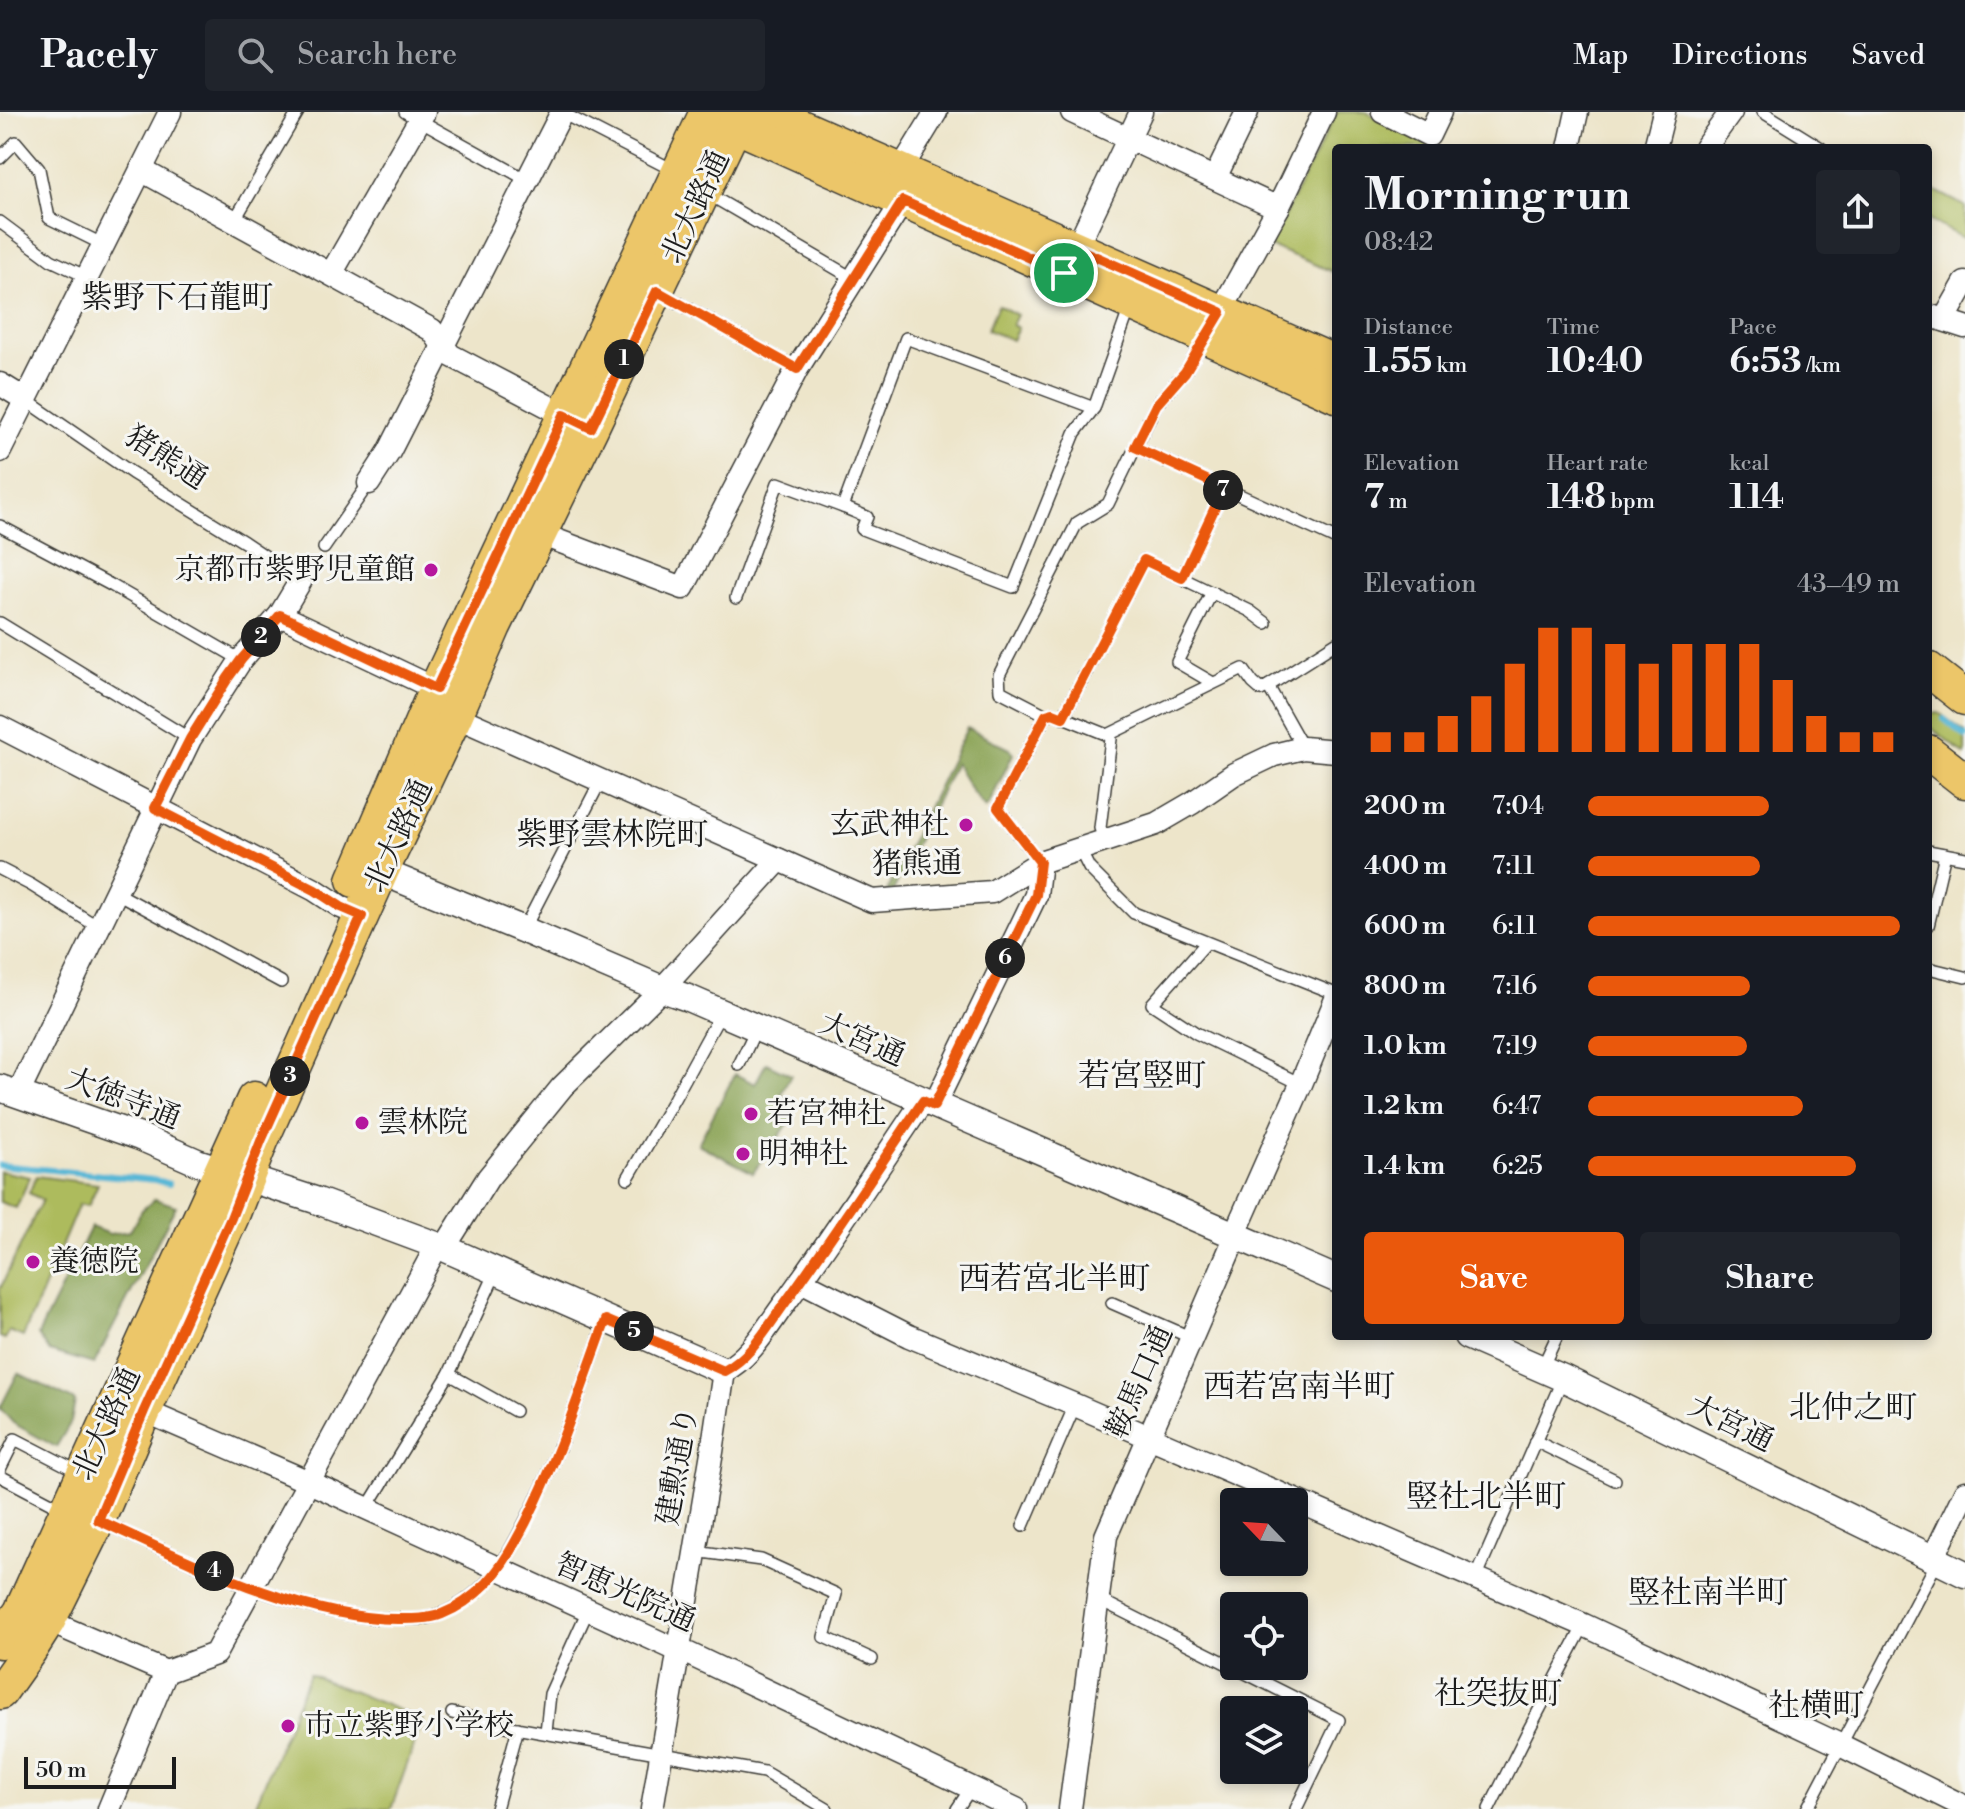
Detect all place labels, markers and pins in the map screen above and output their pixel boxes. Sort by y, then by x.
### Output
pin [1030,239,1098,307]
pin: 1 [604,339,644,379]
pin: 7 [1203,470,1243,510]
place label: 京都市紫野児童館 [175,551,415,589]
marker: 京都市紫野児童館 [422,561,440,579]
pin: 2 [241,617,281,657]
place label: 玄武神社 [830,806,950,844]
marker: 玄武神社 [957,816,975,834]
pin: 6 [985,938,1025,978]
pin: 3 [270,1056,310,1096]
place label: 若宮神社 [767,1095,887,1133]
place label: 雲林院 [378,1104,468,1142]
marker: 若宮神社 [742,1105,760,1123]
marker: 雲林院 [353,1114,371,1132]
place label: 明神社 [759,1135,849,1173]
marker: 明神社 [734,1145,752,1163]
place label: 養徳院 [49,1243,139,1281]
marker: 養徳院 [24,1253,42,1271]
pin: 5 [614,1311,654,1351]
pin: 4 [194,1551,234,1591]
place label: 市立紫野小学校 [304,1707,514,1745]
marker: 市立紫野小学校 [279,1717,297,1735]

